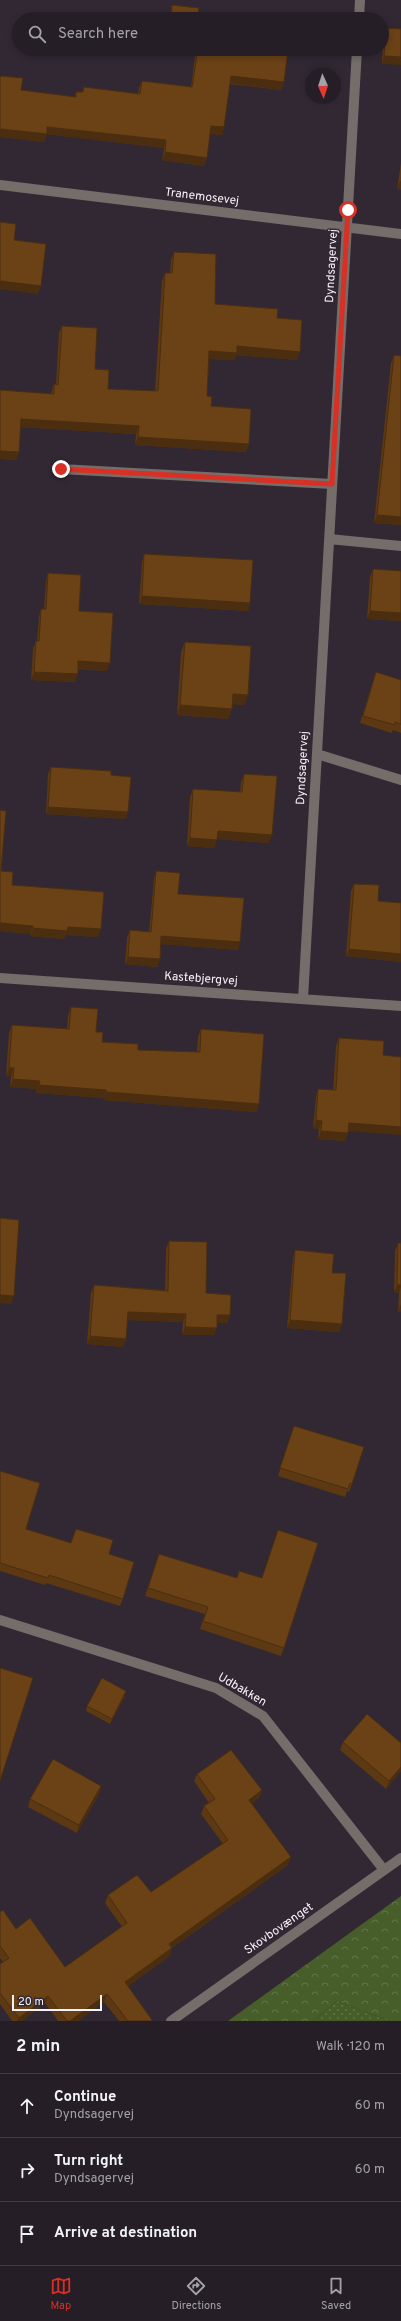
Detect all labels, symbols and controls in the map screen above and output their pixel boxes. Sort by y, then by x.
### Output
search box [12,12,389,56]
icon: search [26,23,48,45]
text: Search here [58,25,138,44]
north arrow [305,68,341,104]
street label: Tranemosevej [164,185,240,209]
route start [339,201,357,219]
street label: Dyndsagervej [322,229,342,303]
route end [52,460,70,478]
street label: Dyndsagervej [293,731,313,805]
street label: Kastebjergvej [164,968,238,990]
street label: Udbakken [215,1670,269,1710]
street label: Skovbovænget [241,1899,317,1959]
scale bar [12,1993,102,2012]
text: 20 m [18,1995,44,2009]
text: 2 min [16,2036,60,2058]
text: Walk · 120 m [316,2039,385,2055]
text: Continue [54,2088,116,2107]
icon: ahead [16,2095,38,2117]
text: 60 m [355,2098,385,2114]
text: Dyndsagervej [54,2107,134,2123]
text: Turn right [54,2152,123,2171]
icon: right [16,2159,38,2181]
text: 60 m [355,2162,385,2178]
text: Dyndsagervej [54,2171,134,2187]
icon: arrive [16,2223,38,2245]
text: Arrive at destination [54,2224,197,2243]
tab: Map [50,2275,72,2313]
tab: Directions [171,2275,221,2313]
tab: Saved [321,2275,351,2313]

